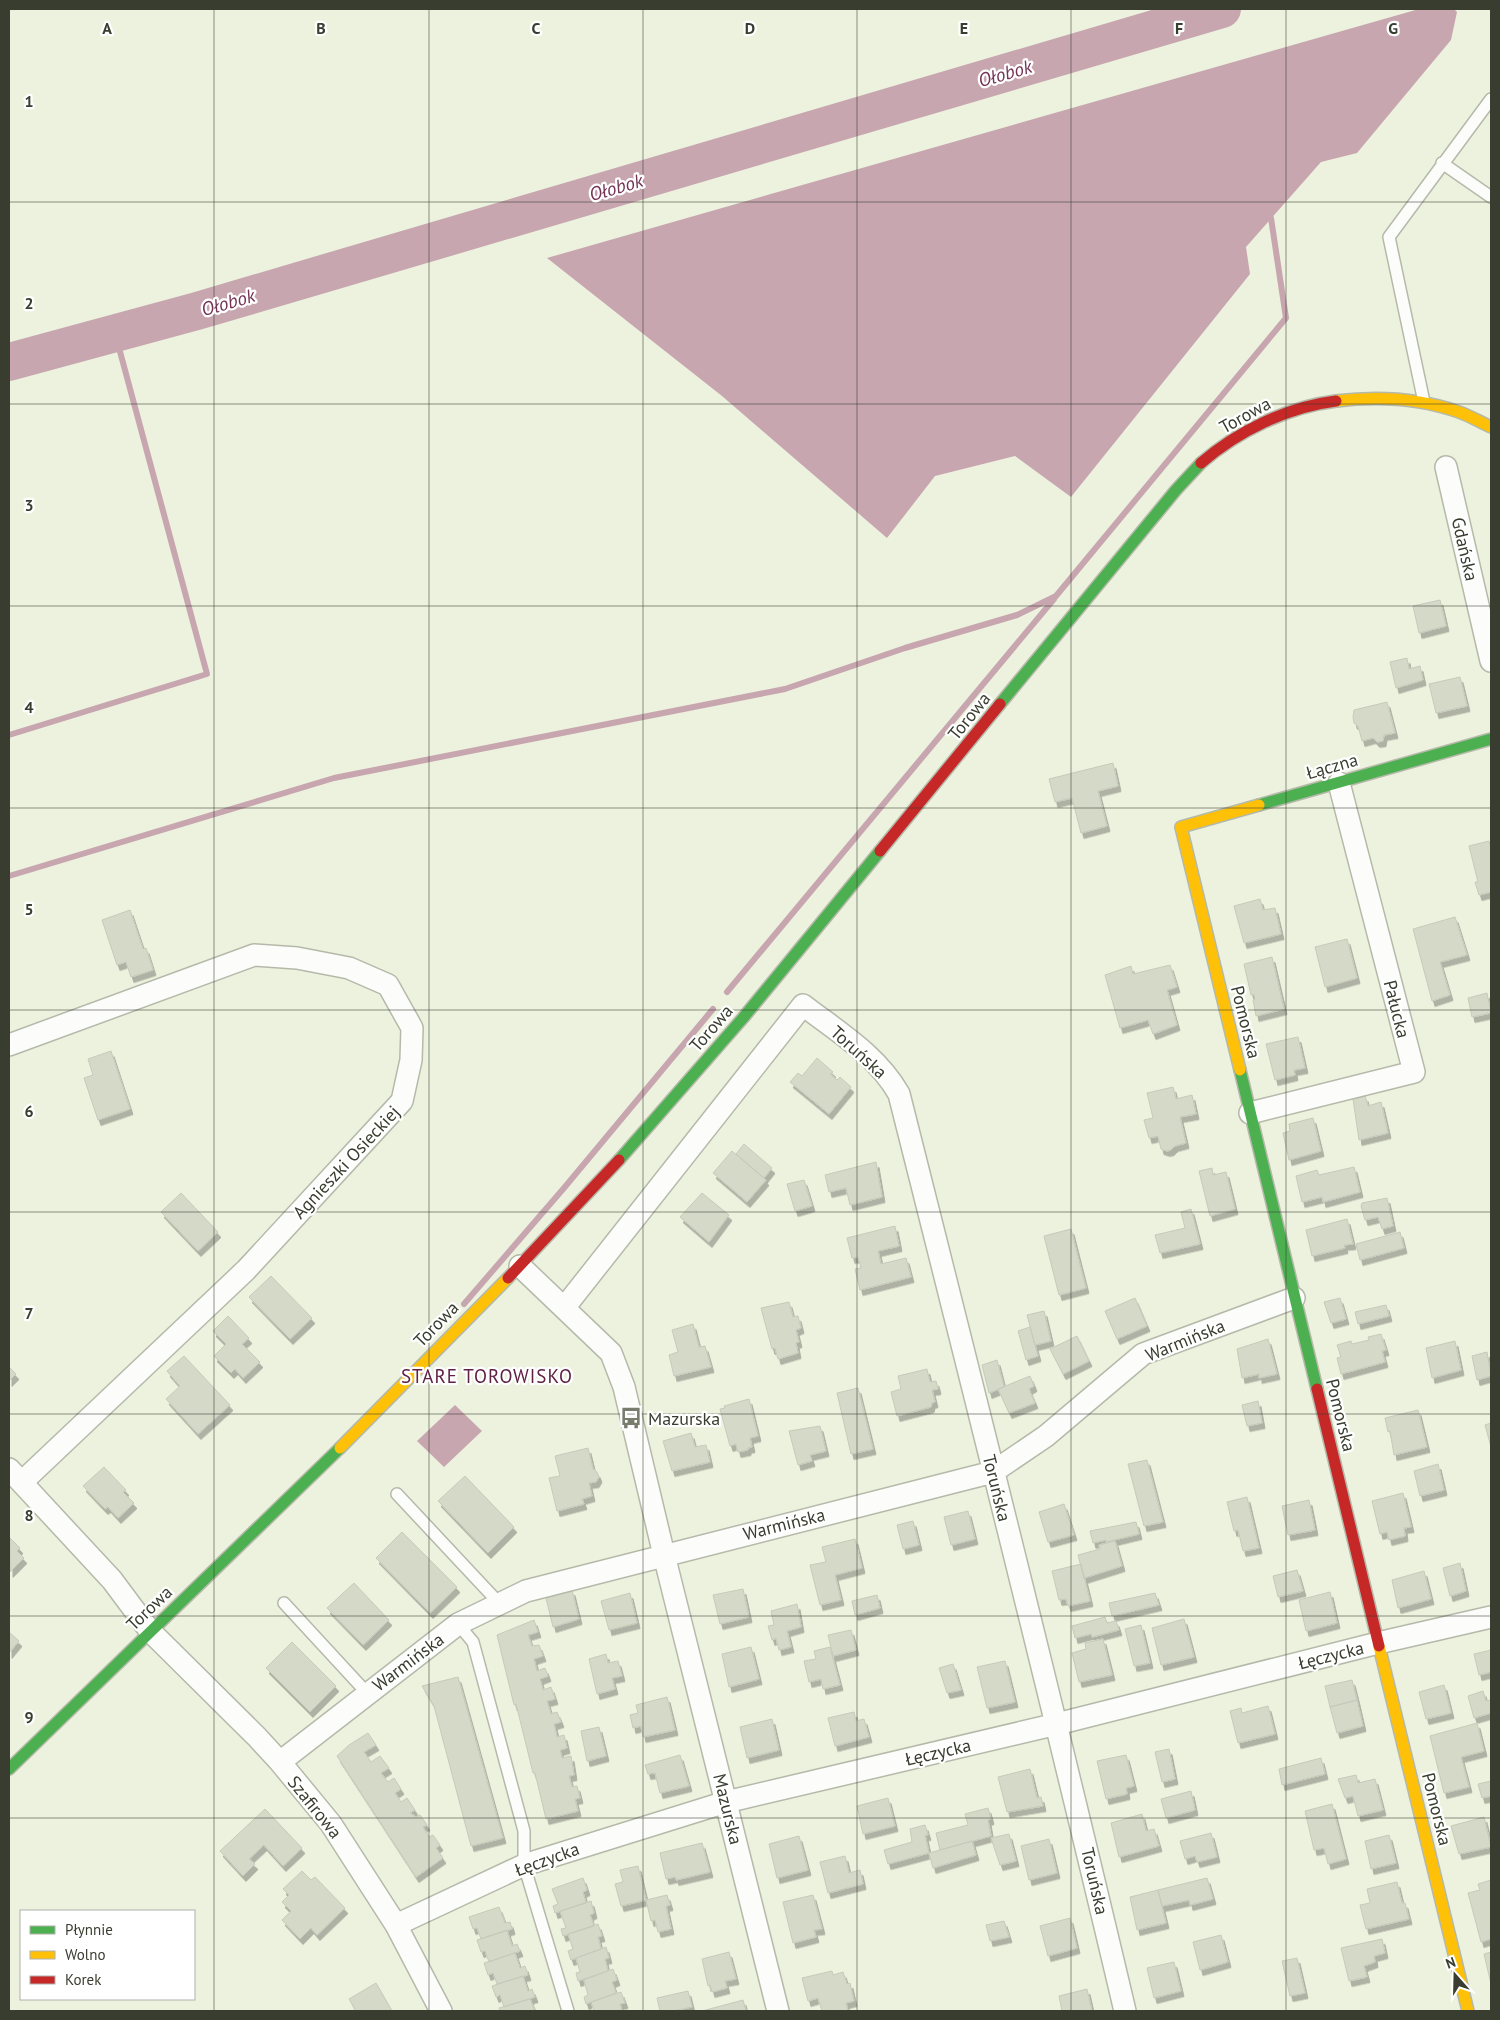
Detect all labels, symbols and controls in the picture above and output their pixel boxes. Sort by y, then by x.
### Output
text: A [102,18,112,38]
text: B [316,18,326,38]
text: C [532,18,541,38]
text: D [745,18,755,38]
text: E [960,18,968,38]
text: F [1175,18,1183,38]
text: G [1388,18,1398,38]
water label: Ołobok [975,54,1036,92]
text: 1 [24,91,34,111]
water label: Ołobok [586,168,647,206]
water label: Ołobok [198,283,259,321]
text: 2 [24,293,34,313]
street label: Torowa [1215,392,1275,438]
text: 3 [24,495,34,515]
street label: Gdańska [1447,515,1483,583]
street label: Torowa [943,687,995,745]
text: 4 [24,697,34,717]
street label: Łączna [1304,748,1360,784]
text: 5 [24,899,34,919]
street label: Pałucka [1379,978,1415,1040]
street label: Pomorska [1226,983,1266,1061]
street label: Torowa [684,1000,738,1056]
street label: Toruńska [826,1021,892,1083]
street label: Agnieszki Osieckiej [288,1100,404,1224]
text: 6 [24,1101,34,1121]
street label: Torowa [409,1296,463,1352]
text: 7 [24,1303,34,1323]
street label: Warmińska [1142,1314,1228,1366]
district label: STARE TOROWISKO [401,1364,573,1388]
street label: Pomorska [1321,1376,1361,1454]
bus stop icon: Mazurska [618,1405,644,1431]
place label: Mazurska [648,1407,720,1430]
street label: Toruńska [978,1452,1016,1524]
street label: Warmińska [741,1503,827,1545]
text: 8 [24,1505,34,1525]
street label: Torowa [121,1581,177,1635]
street label: Warmińska [368,1628,448,1696]
street label: Łęczycka [1296,1636,1366,1674]
text: 9 [24,1707,34,1727]
street label: Łęczycka [903,1733,973,1771]
street label: Pomorska [1417,1770,1457,1848]
street label: Szafirowa [283,1771,347,1843]
street label: Mazurska [708,1771,748,1847]
street label: Łęczycka [512,1837,582,1881]
street label: Toruńska [1076,1845,1114,1917]
legend [20,1910,195,2000]
text: Płynnie [65,1920,113,1939]
text: Wolno [65,1945,105,1964]
north arrow [1430,1950,1480,2000]
text: N [1443,1953,1458,1973]
text: Korek [65,1970,102,1989]

